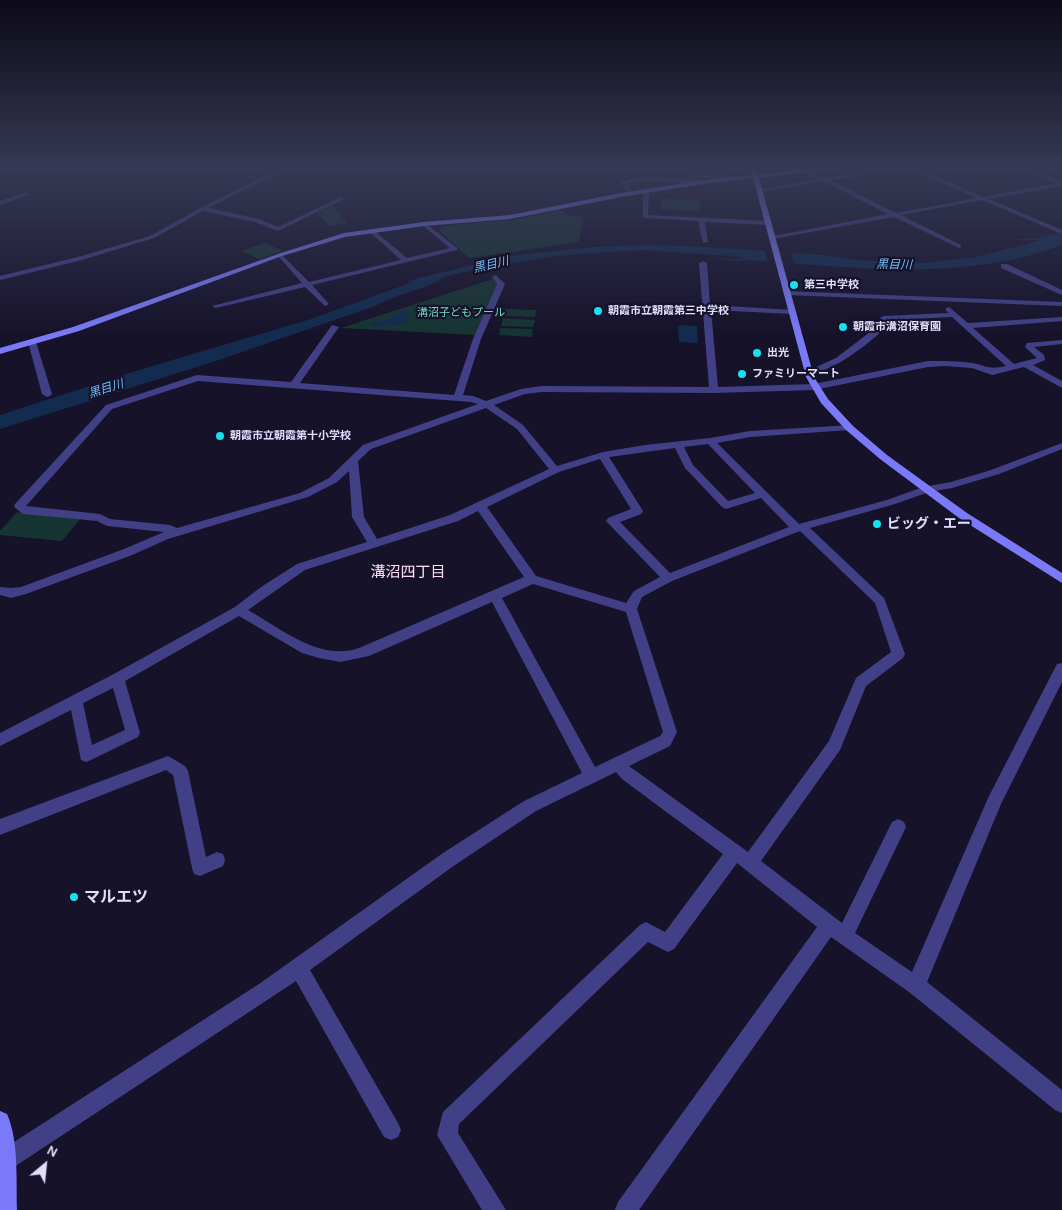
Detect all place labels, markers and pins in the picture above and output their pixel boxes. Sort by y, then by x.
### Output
place label: 第三中学校 [804,278,859,292]
marker: 第三中学校 [788,279,800,291]
place label: 朝霞市立朝霞第三中学校 [608,304,729,318]
marker: 朝霞市立朝霞第三中学校 [592,305,604,317]
place label: 朝霞市溝沼保育園 [853,320,941,334]
marker: 朝霞市溝沼保育園 [837,321,849,333]
place label: 出光 [767,346,789,360]
marker: 出光 [751,347,763,359]
place label: ファミリーマート [752,367,840,381]
marker: ファミリーマート [736,368,748,380]
place label: 朝霞市立朝霞第十小学校 [230,429,351,443]
marker: 朝霞市立朝霞第十小学校 [214,430,226,442]
place label: ビッグ・エー [887,516,971,532]
marker: ビッグ・エー [871,518,883,530]
place label: マルエツ [84,887,148,907]
marker: マルエツ [68,891,80,903]

